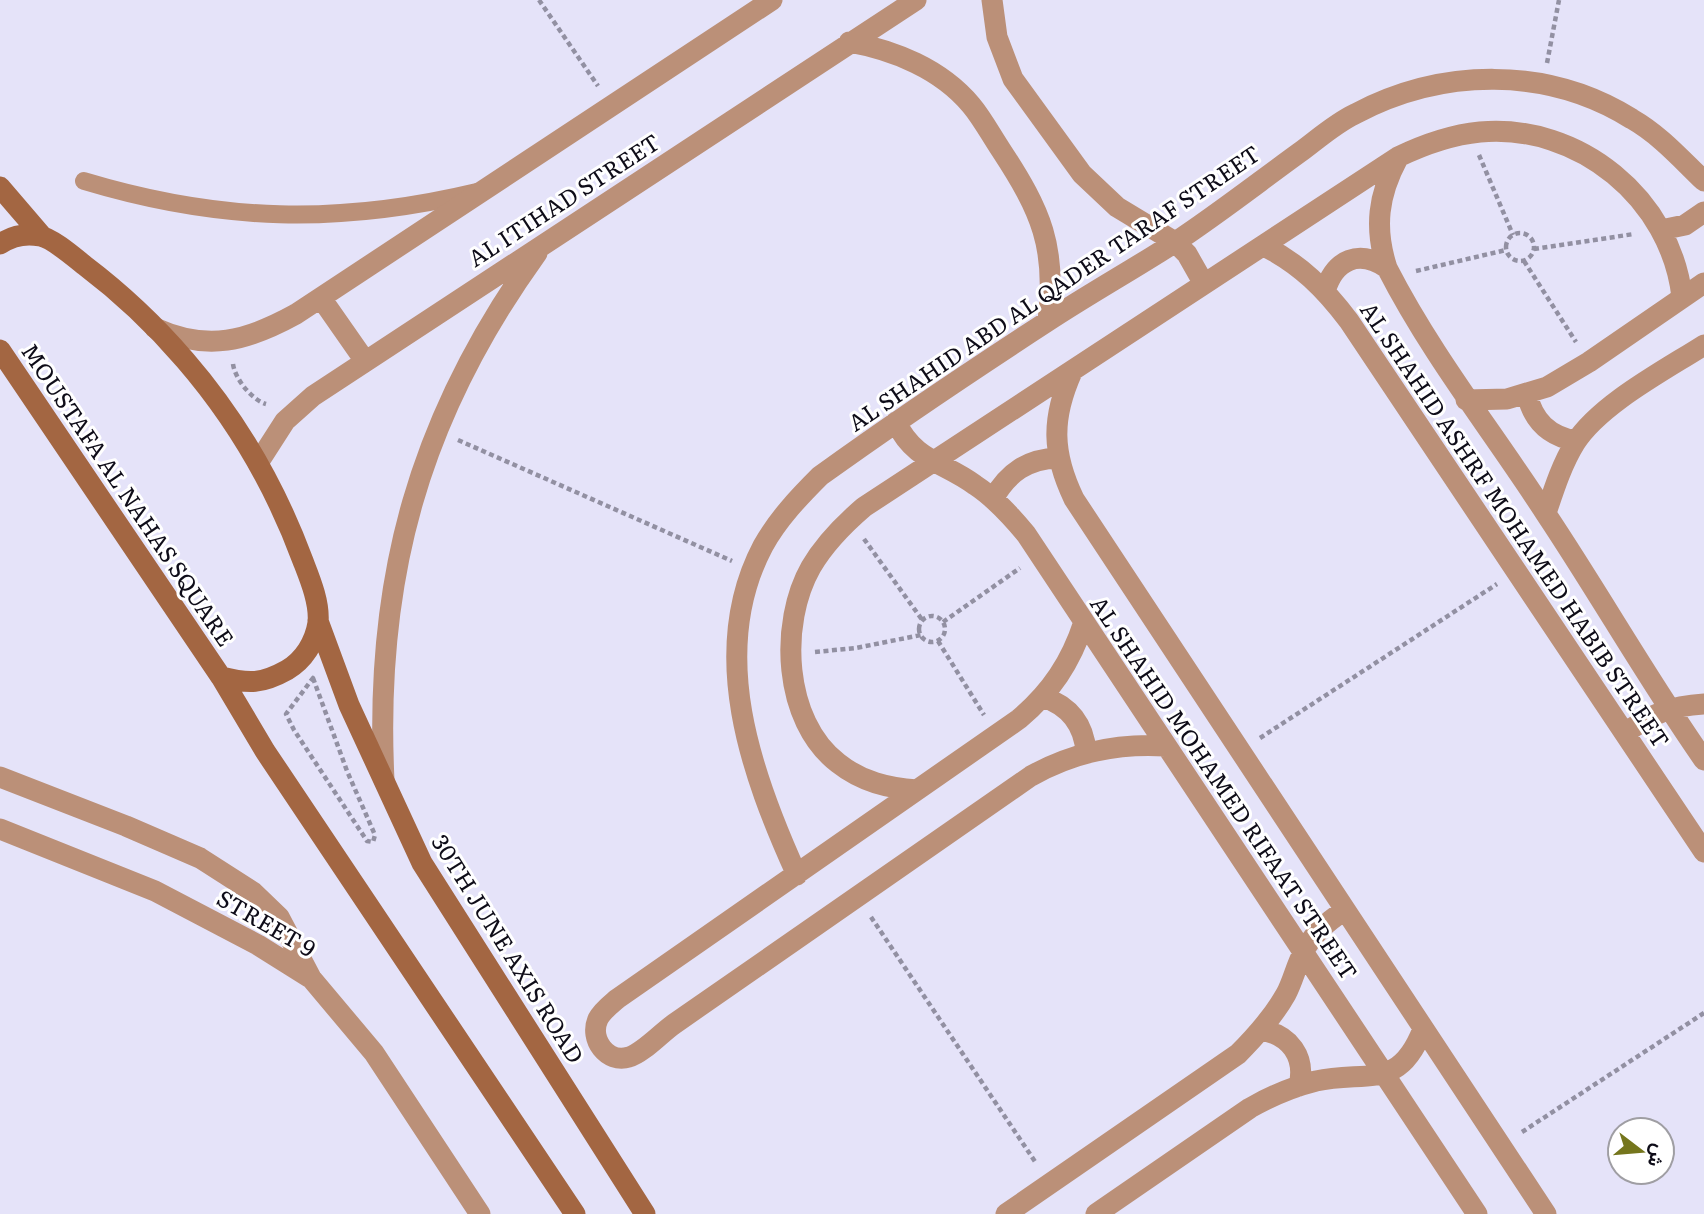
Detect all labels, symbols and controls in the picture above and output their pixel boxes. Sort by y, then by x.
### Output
street label: AL ITIHAD STREET [460,124,666,274]
street label: AL SHAHID ABD AL QADER TARAF STREET [840,136,1266,438]
street label: AL SHAHID ASHRF MOHAMED HABIB STREET [1353,294,1679,754]
street label: MOUSTAFA AL NAHAS SQUARE [15,336,243,652]
street label: AL SHAHID MOHAMED RIFAAT STREET [1083,588,1367,986]
street label: 30TH JUNE AXIS ROAD [425,827,593,1069]
street label: STREET 9 [211,880,323,964]
north arrow [1606,1116,1676,1186]
text: ش [1642,1141,1675,1171]

